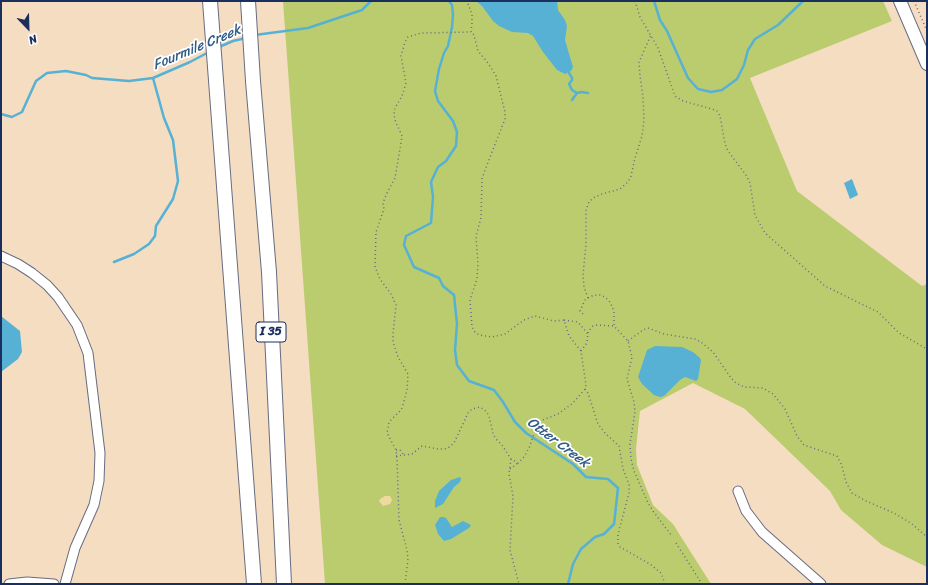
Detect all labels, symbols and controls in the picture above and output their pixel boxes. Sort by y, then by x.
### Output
north arrow [8,8,48,48]
water label: Fourmile Creek [151,22,243,74]
text: N [26,29,40,50]
road number: I 35 [256,322,286,342]
water label: Otter Creek [524,414,592,472]

